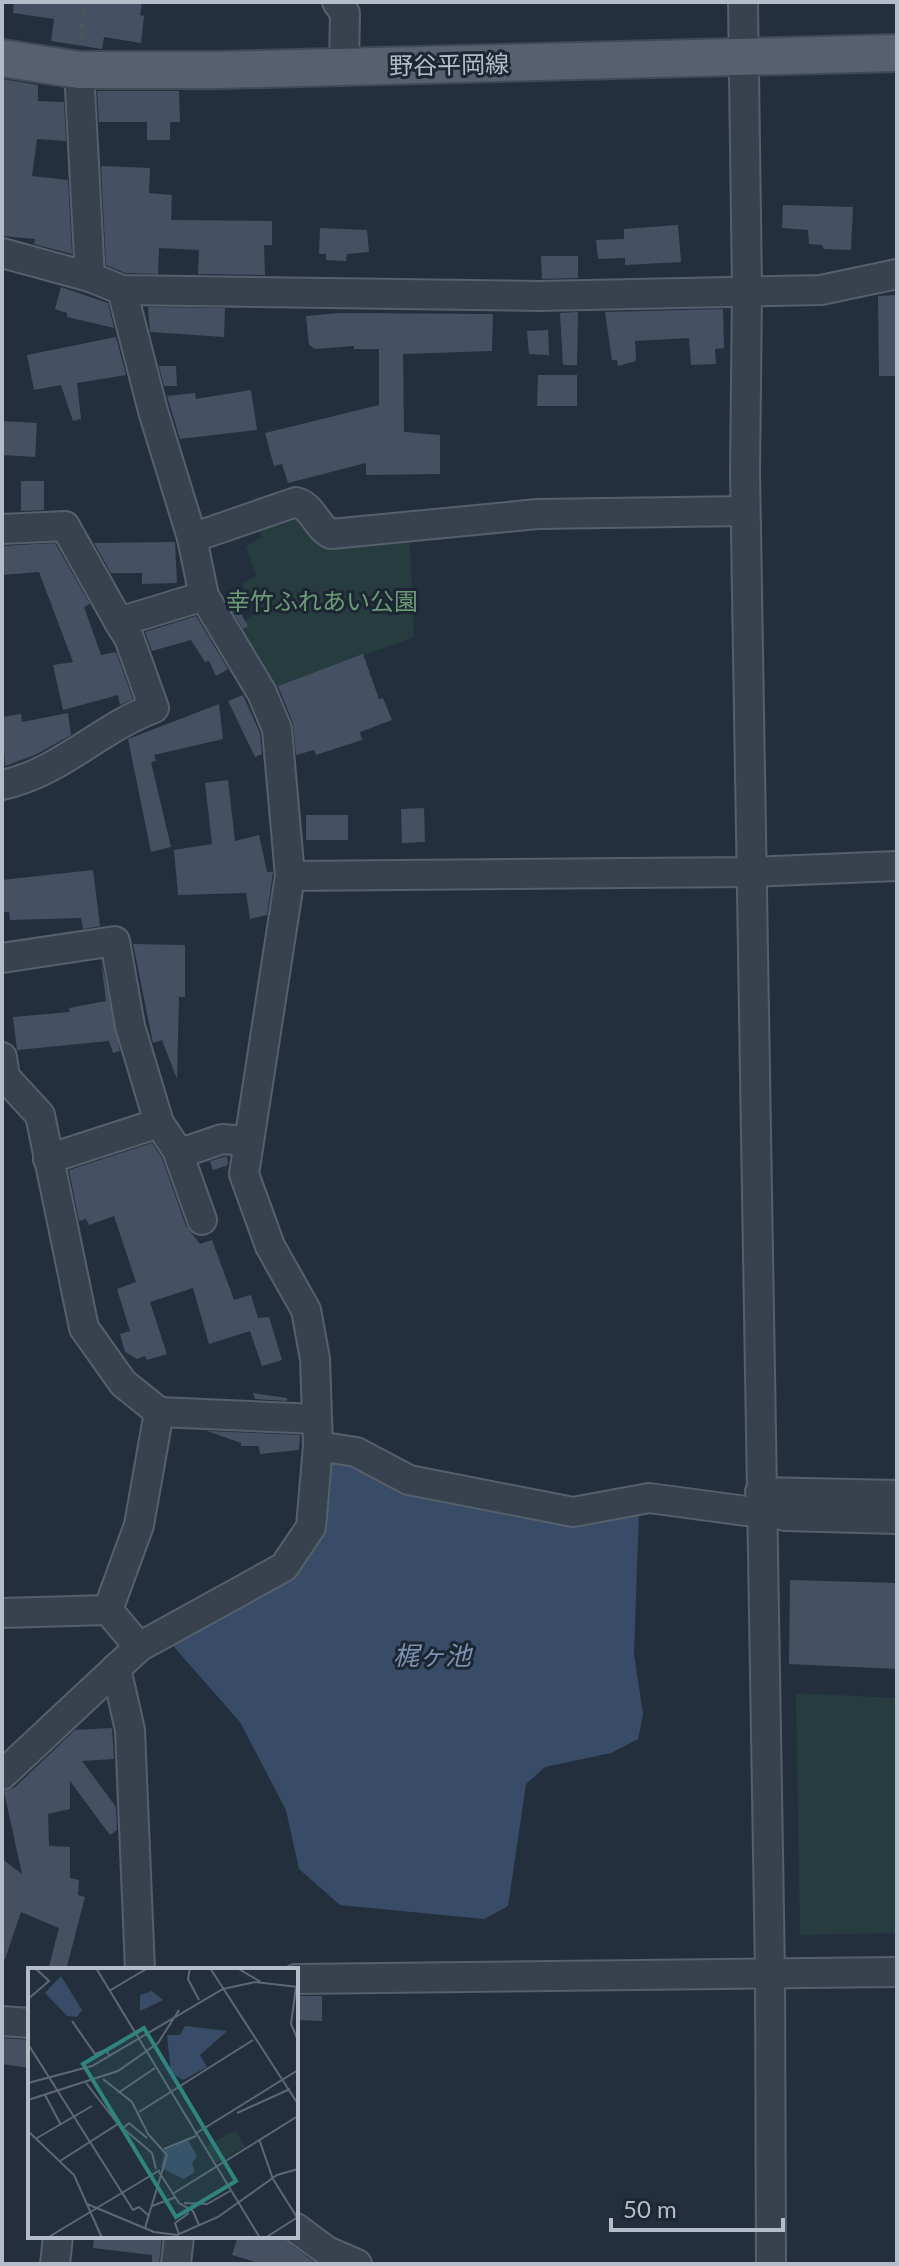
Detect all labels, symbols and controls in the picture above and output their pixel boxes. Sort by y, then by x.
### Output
street label: 野谷平岡線 [389,48,509,80]
park label: 幸竹ふれあい公園 [226,586,418,615]
water label: 梶ヶ池 [393,1639,474,1671]
inset map [28,1968,298,2238]
scale bar [611,2182,783,2232]
text: 50 m [623,2194,677,2223]

